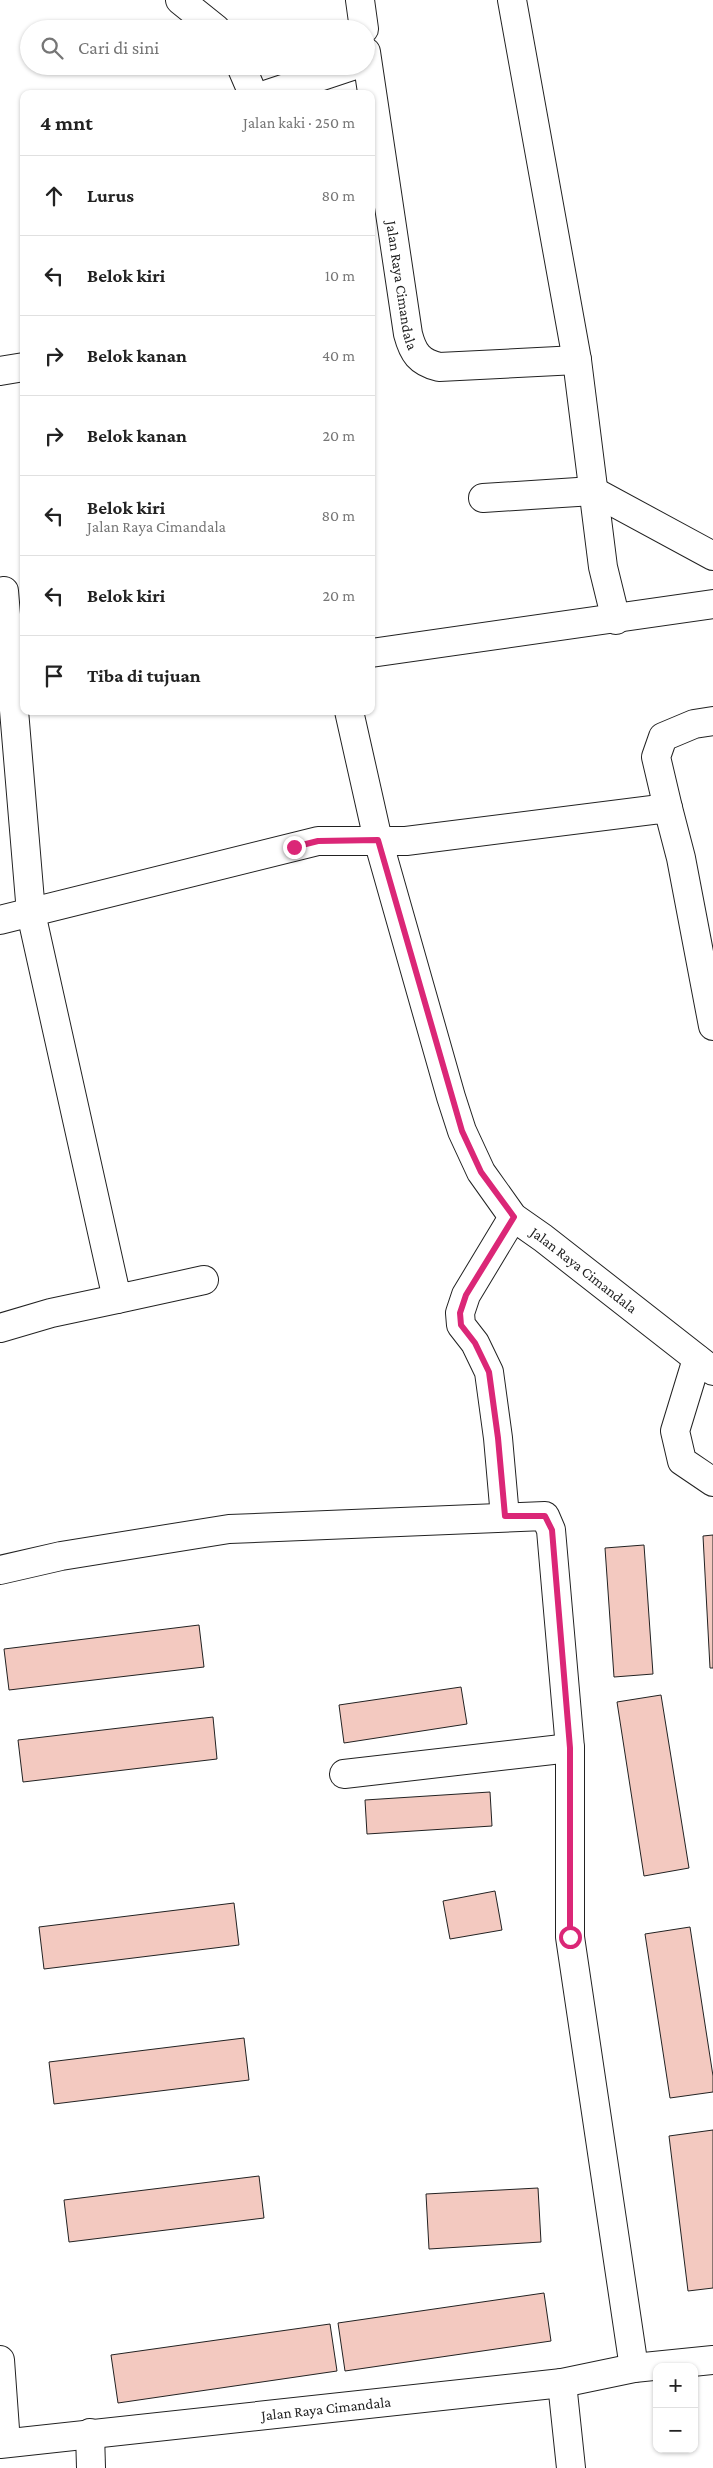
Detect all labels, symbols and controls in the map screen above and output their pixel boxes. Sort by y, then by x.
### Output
search box [20,20,375,75]
icon: search [38,34,66,62]
text: Cari di sini [78,37,159,58]
text: 4 mnt [40,111,93,135]
text: Jalan kaki · 250 m [243,114,355,131]
icon: ahead [40,182,68,210]
text: Lurus [87,185,134,206]
text: 80 m [321,187,355,204]
street label: Jalan Raya Cimandala [382,218,421,352]
icon: left [40,262,68,290]
text: Belok kiri [87,265,165,286]
text: 10 m [325,267,355,284]
icon: right [40,342,68,370]
text: Belok kanan [87,345,187,366]
text: 40 m [322,347,355,364]
icon: right [40,422,68,450]
text: Belok kanan [87,425,187,446]
text: 20 m [322,427,355,444]
text: Belok kiri [87,497,165,518]
icon: left [40,502,68,530]
text: 80 m [321,507,355,524]
text: Jalan Raya Cimandala [87,518,226,535]
icon: left [40,582,68,610]
text: Belok kiri [87,585,165,606]
text: 20 m [322,587,355,604]
icon: arrive [40,662,68,690]
text: Tiba di tujuan [87,665,201,686]
route end [283,836,306,859]
street label: Jalan Raya Cimandala [525,1223,640,1316]
route start [559,1926,582,1949]
map controls [653,2363,698,2453]
button: + [653,2363,698,2408]
street label: Jalan Raya Cimandala [258,2394,392,2425]
button: − [653,2408,698,2453]

